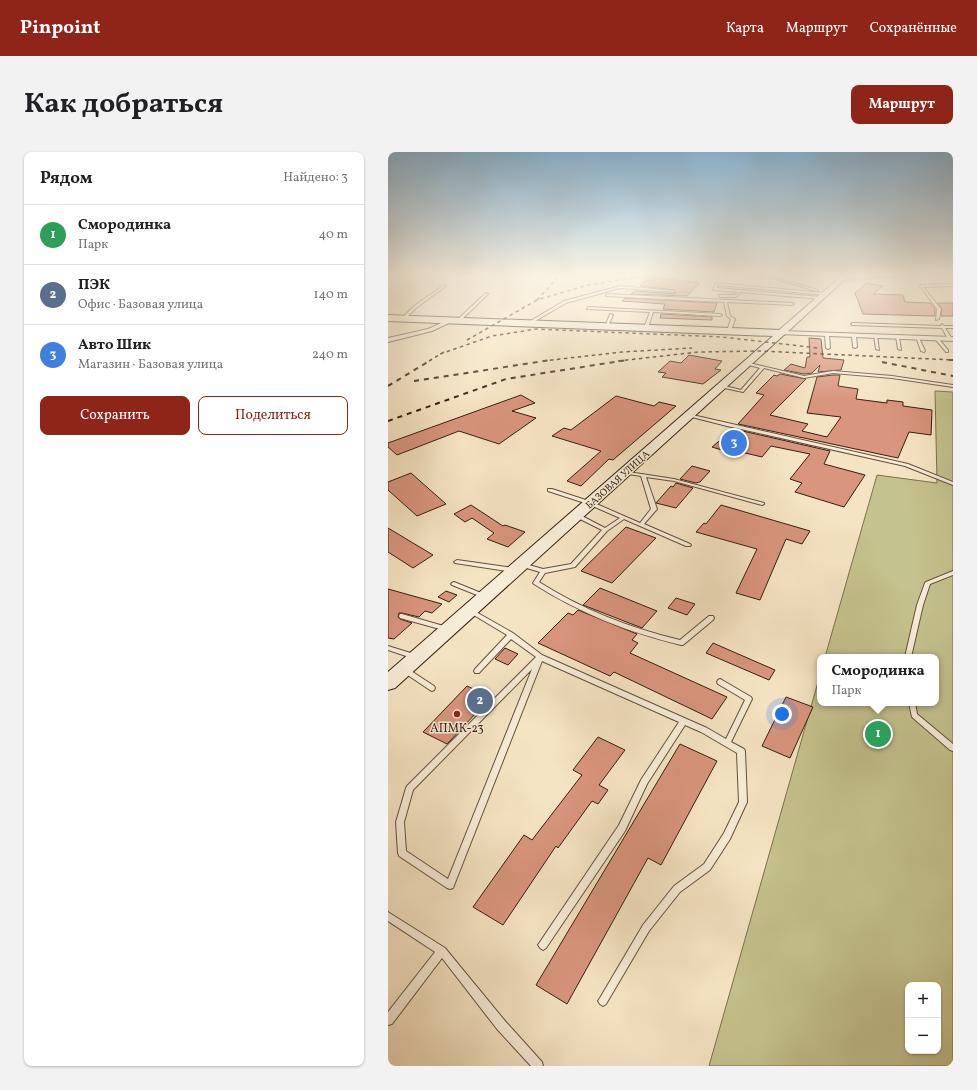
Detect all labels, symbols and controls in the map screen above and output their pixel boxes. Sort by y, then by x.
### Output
text: Pinpoint [20,15,100,41]
text: Карта [726,19,764,38]
text: Маршрут [786,19,848,38]
text: Сохранённые [870,19,957,38]
text: Как добраться [24,85,223,124]
button: Маршрут [851,85,953,124]
text: Рядом [40,167,93,190]
text: Найдено: 3 [283,169,348,187]
text: Смородинка [78,215,171,236]
text: 1 [50,226,56,244]
text: 40 m [319,226,348,244]
text: Парк [78,236,108,254]
text: ПЭК [78,275,110,296]
text: 2 [50,286,56,304]
text: 140 m [314,286,348,304]
text: Офис · Базовая улица [78,296,203,314]
text: Авто Шик [78,335,151,356]
text: 3 [50,346,56,364]
text: 240 m [312,346,348,364]
text: Магазин · Базовая улица [78,356,223,374]
button: Сохранить [40,396,190,435]
button: Поделиться [198,396,348,435]
pin: 3 [721,428,747,458]
street label: БАЗОВАЯ УЛИЦА [583,447,653,512]
popup [817,654,939,706]
text: Смородинка [831,661,925,682]
text: Парк [831,682,862,700]
pin: 2 [467,686,493,716]
your location [772,704,792,724]
marker: АПМК-23 [452,709,462,719]
pin: 1 [865,719,891,749]
place label: АПМК-23 [430,721,484,737]
map controls [905,982,941,1054]
button: + [905,982,941,1018]
button: − [905,1018,941,1054]

